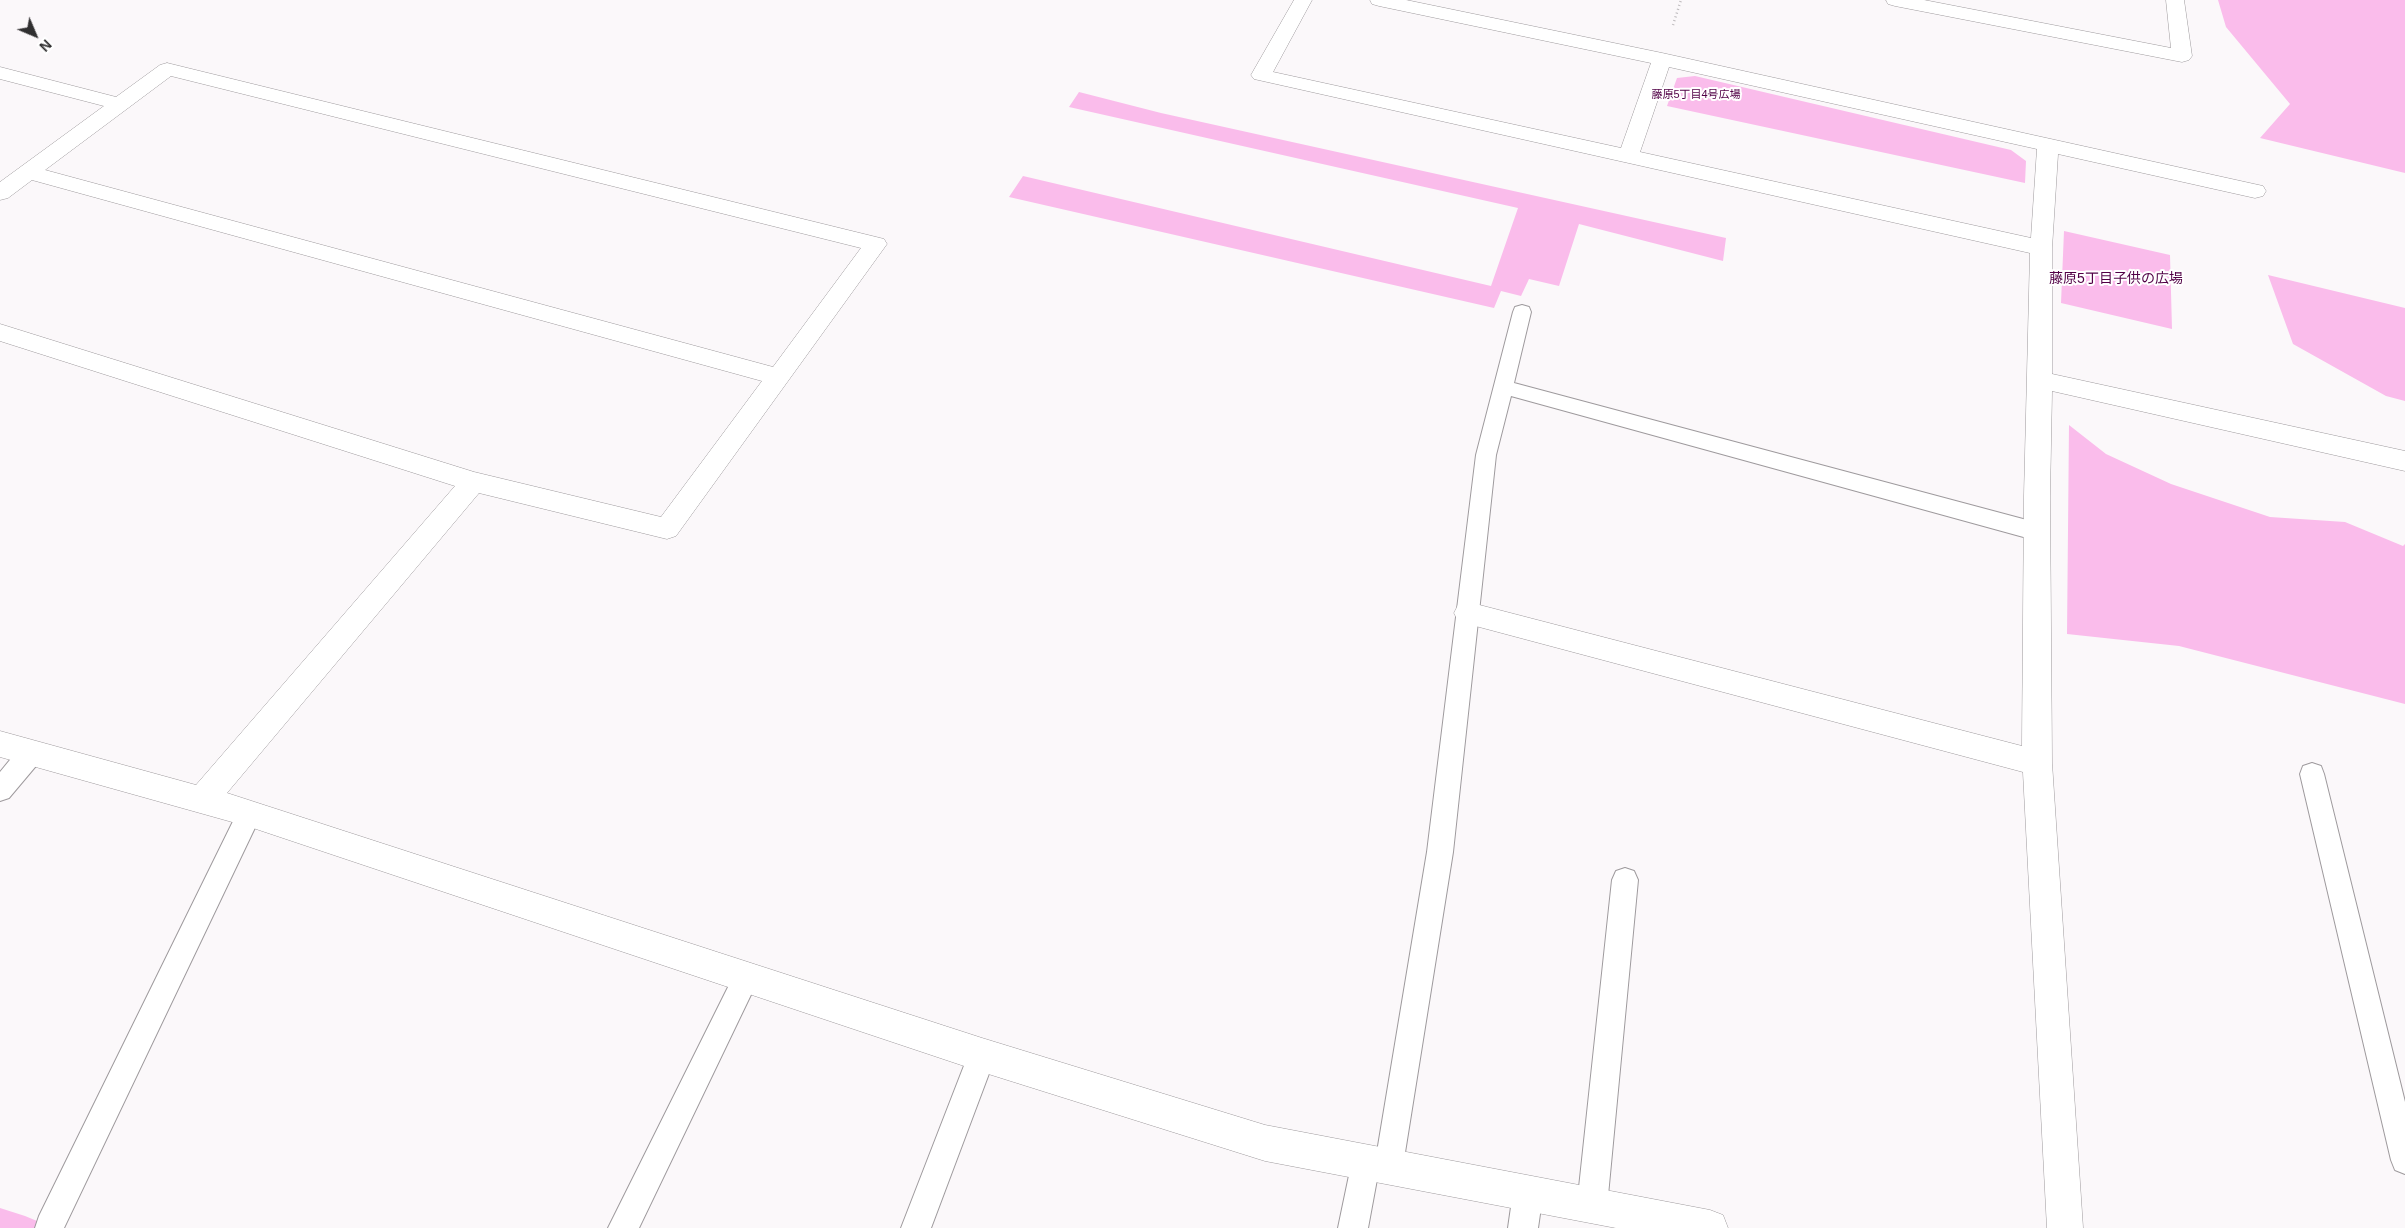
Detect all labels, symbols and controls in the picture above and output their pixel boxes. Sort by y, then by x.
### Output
north arrow [10,10,60,60]
text: N [36,36,55,55]
park label: 藤原5丁目4号広場 [1651,88,1741,102]
park label: 藤原5丁目子供の広場 [2049,271,2183,287]

